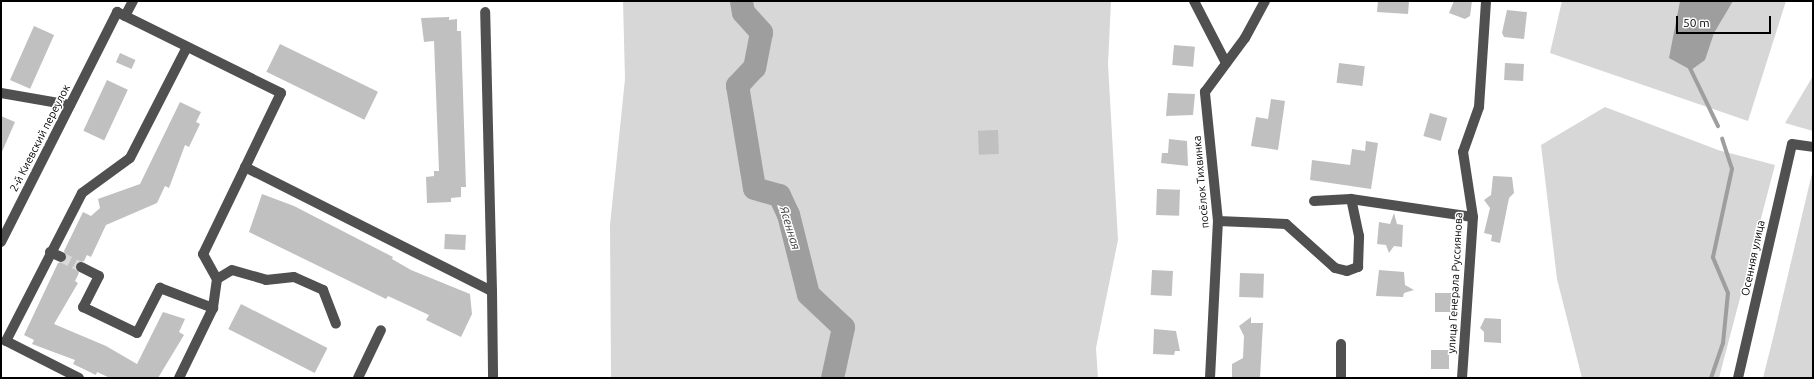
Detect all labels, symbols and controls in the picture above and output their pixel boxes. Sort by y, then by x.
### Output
scale bar [1678,8,1773,34]
text: 50 m [1683,16,1710,29]
street label: 2-й Киевский переулок [7,82,73,194]
street label: посёлок Тихвинка [1190,135,1212,229]
water label: Ясенная [777,205,803,251]
street label: улица Генерала Руссиянова [1445,212,1465,354]
street label: Осенняя улица [1739,219,1767,297]

